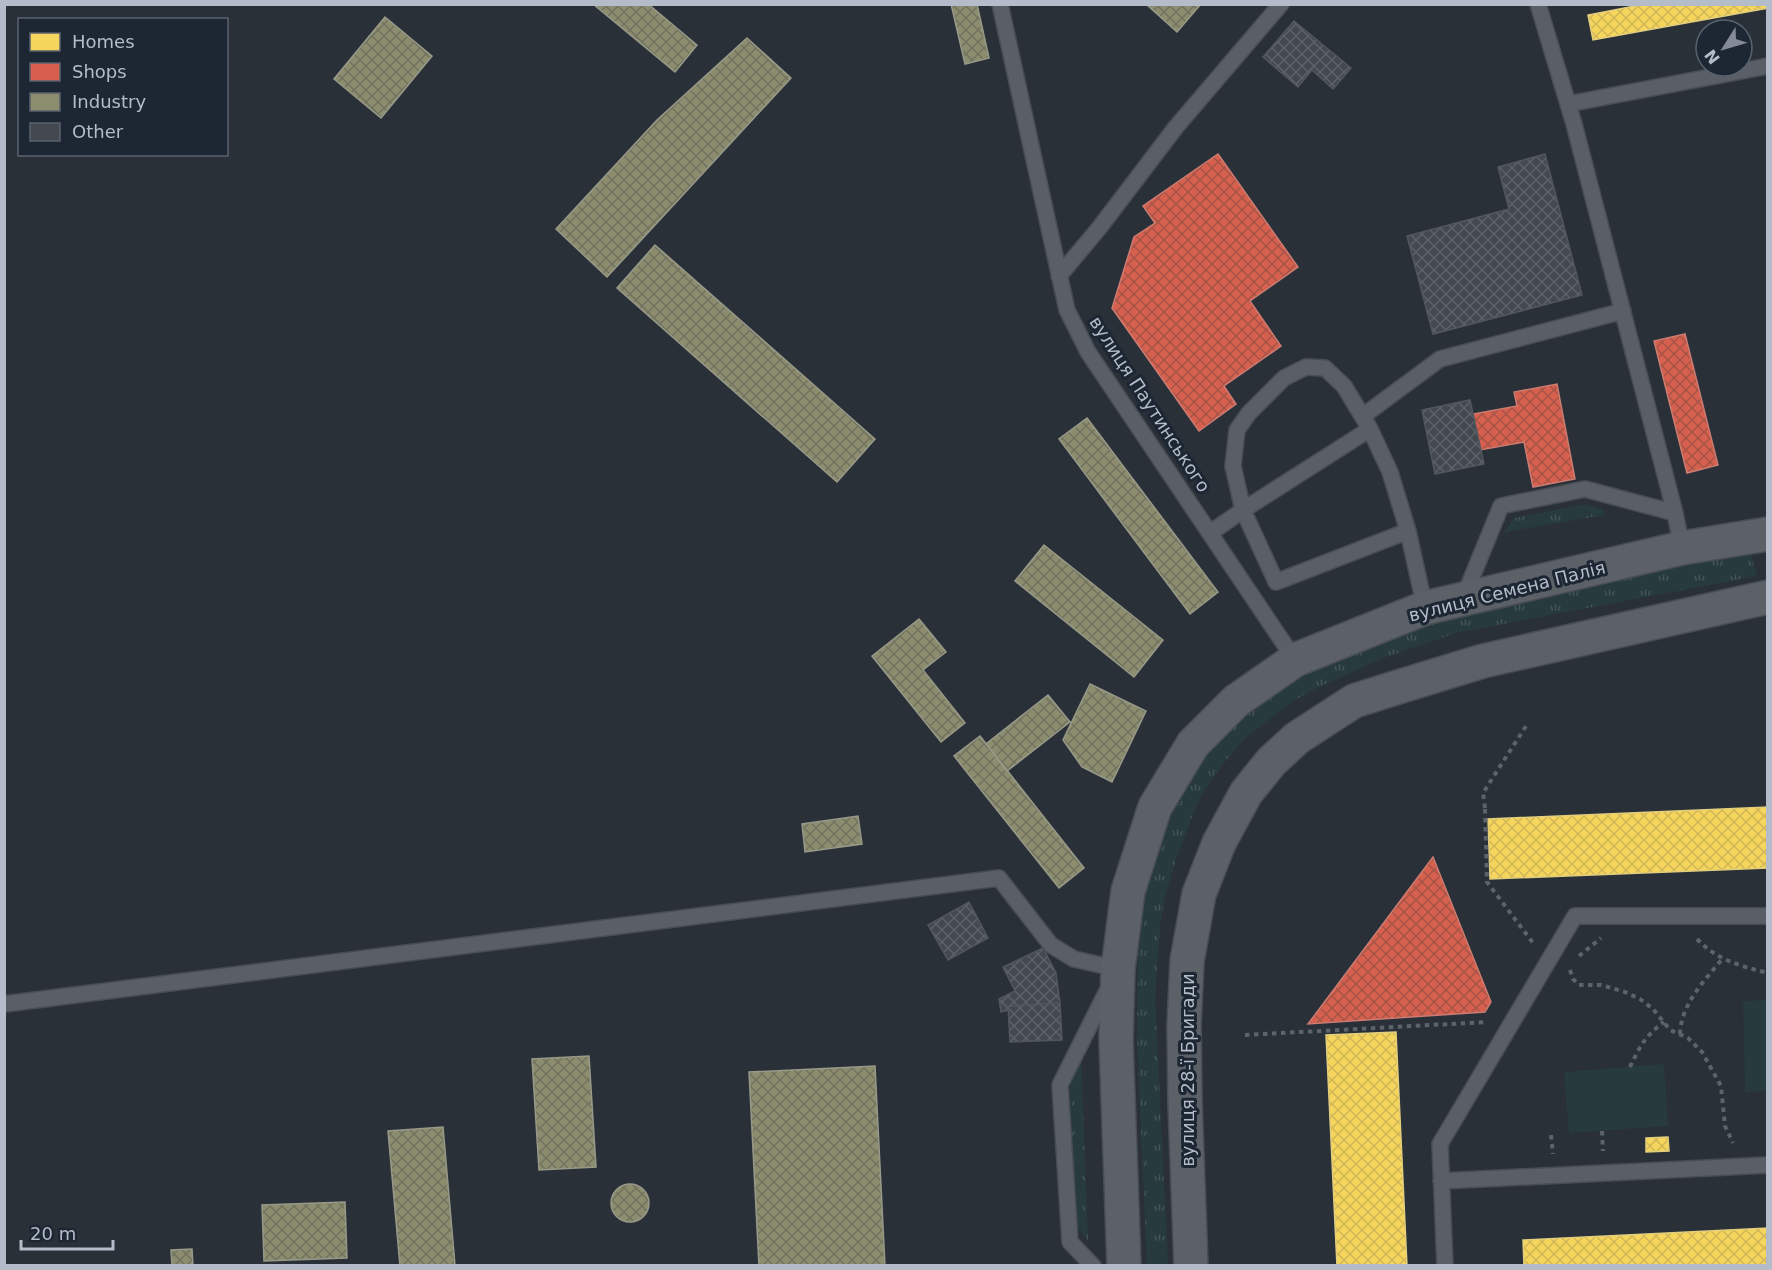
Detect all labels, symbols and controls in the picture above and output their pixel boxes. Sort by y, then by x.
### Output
legend [18,18,228,156]
north arrow [1694,18,1754,78]
text: Homes [72,31,135,52]
text: N [1701,46,1724,68]
text: Shops [72,61,127,82]
text: Industry [72,91,146,112]
text: Other [72,121,124,142]
street label: вулиця Паутинського [1085,312,1215,496]
street label: вулиця Семена Палія [1406,556,1608,626]
street label: вулиця 28-ї Бригади [1177,973,1198,1167]
scale bar [21,1213,112,1251]
text: 20 m [30,1223,76,1244]

